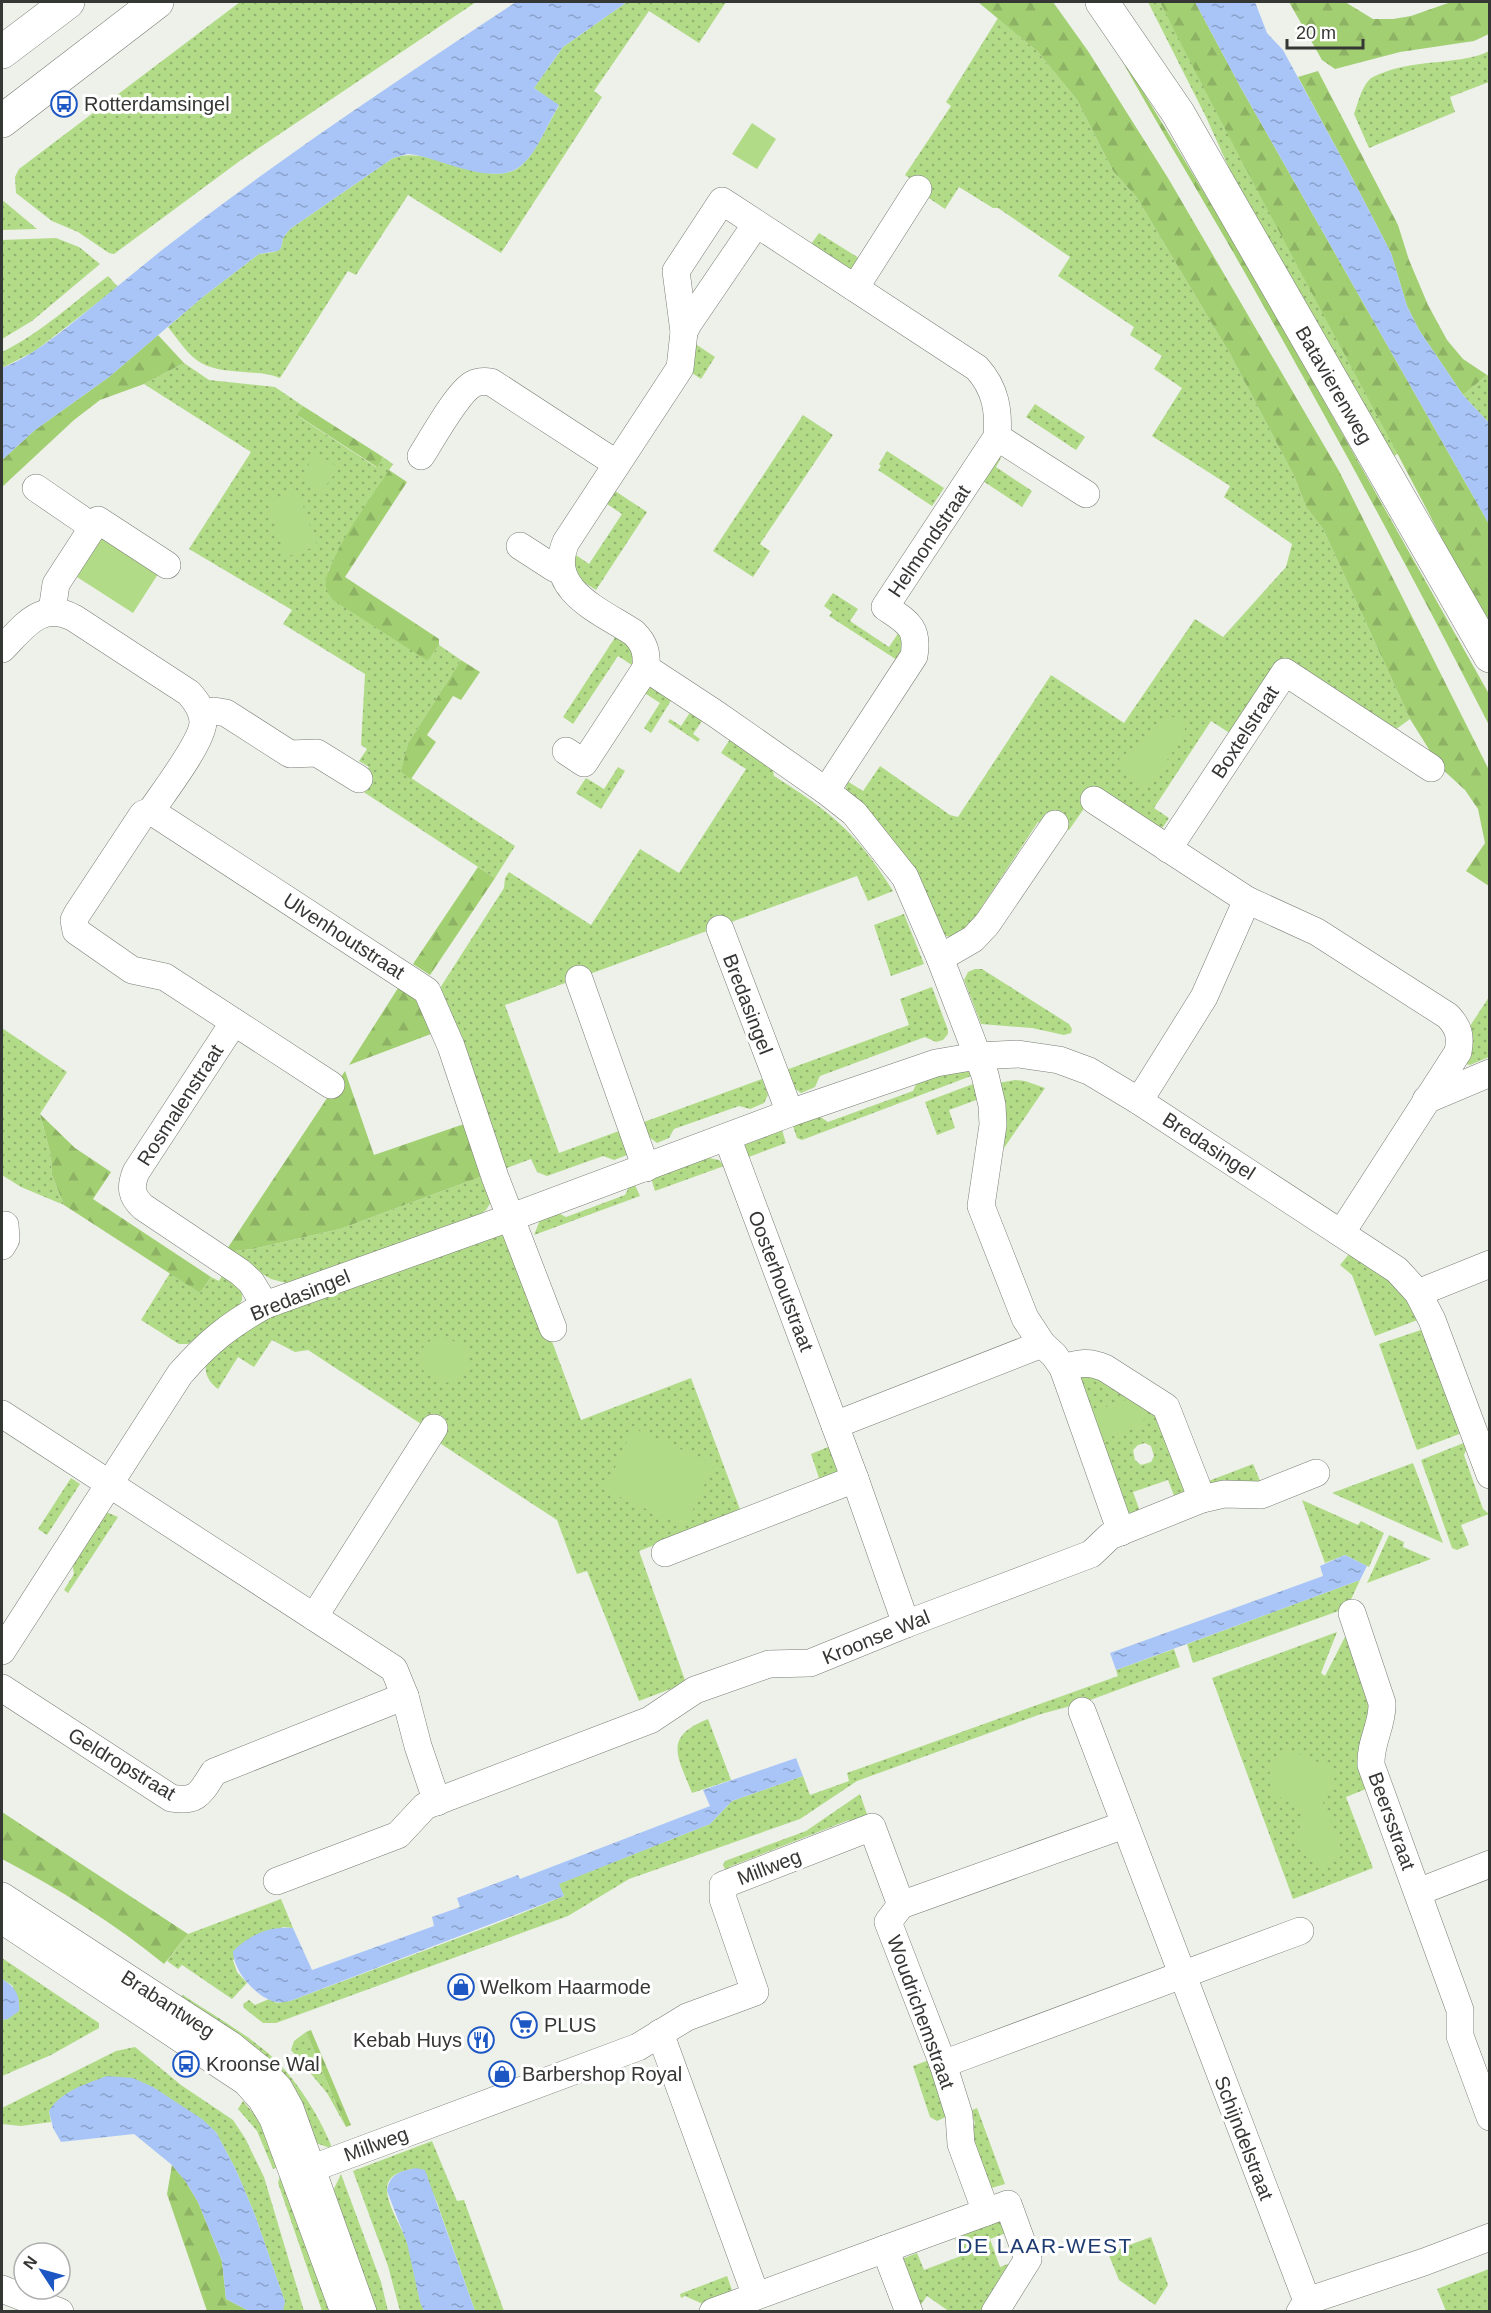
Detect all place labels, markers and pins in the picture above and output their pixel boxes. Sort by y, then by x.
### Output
bus stop icon: Rotterdamsingel [49,89,79,119]
place label: Rotterdamsingel [84,93,230,115]
shop icon: Welkom Haarmode [446,1972,476,2002]
place label: Welkom Haarmode [480,1976,651,1998]
supermarket icon: PLUS [509,2010,539,2040]
place label: PLUS [544,2014,596,2036]
restaurant icon: Kebab Huys [466,2025,496,2055]
place label: Kebab Huys [353,2029,462,2051]
bus stop icon: Kroonse Wal [171,2049,201,2079]
place label: Kroonse Wal [206,2053,320,2075]
shop icon: Barbershop Royal [487,2059,517,2089]
place label: Barbershop Royal [522,2063,682,2085]

